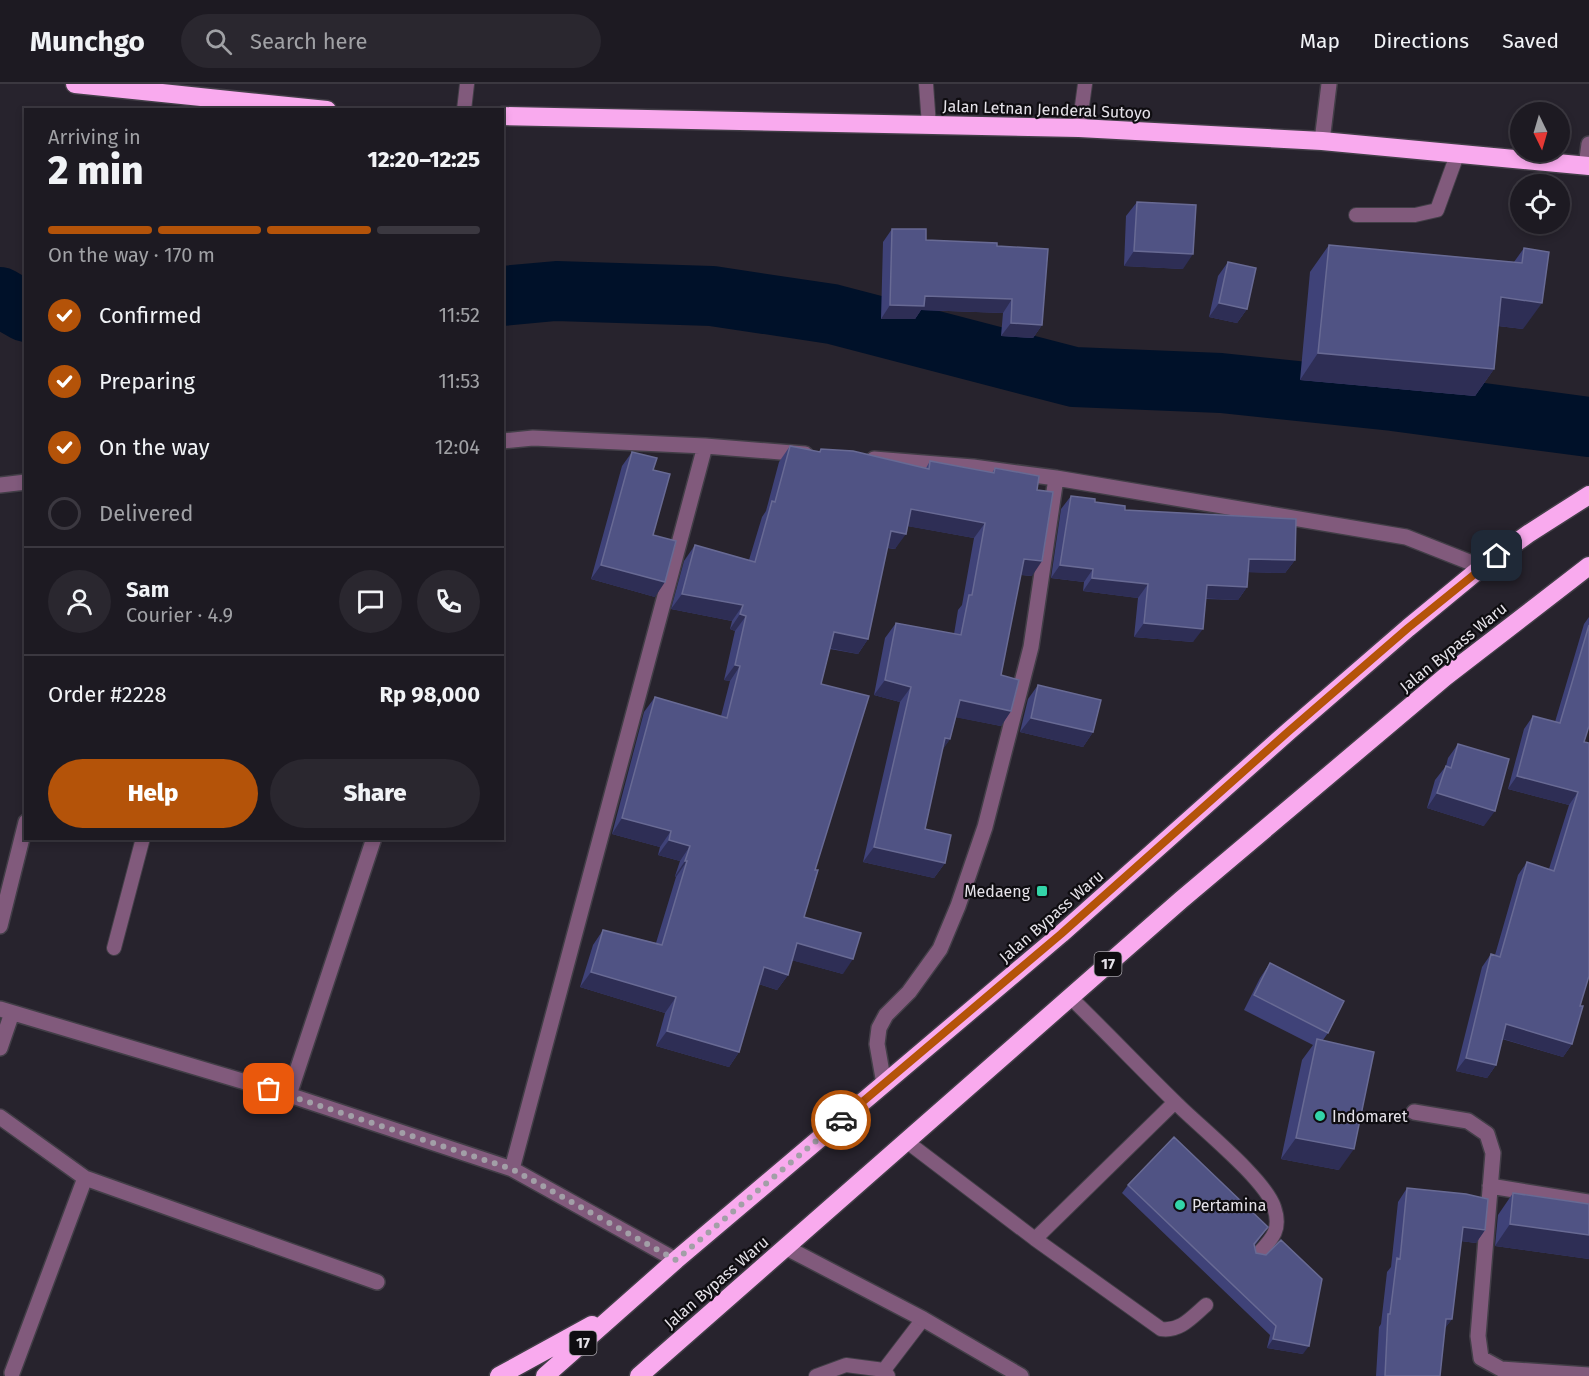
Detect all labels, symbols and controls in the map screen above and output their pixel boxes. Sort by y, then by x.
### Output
search box [181,14,601,68]
text: Munchgo [30,25,145,58]
icon: search [202,25,235,58]
text: Search here [250,28,367,55]
text: Map [1300,28,1340,54]
text: Directions [1373,28,1469,54]
text: Saved [1502,28,1559,54]
street label: Jalan Letnan Jenderal Sutoyo [942,96,1151,123]
north arrow [1510,102,1570,162]
map controls [1510,102,1570,234]
text: Arriving in [48,125,141,149]
text: 12:20–12:25 [368,146,480,173]
text: 2 min [48,148,144,194]
button: locate [1510,174,1570,234]
text: On the way · 170 m [48,243,215,267]
icon: check [48,299,81,332]
text: Confirmed [99,302,202,329]
text: 11:52 [438,303,480,327]
icon: check [48,365,81,398]
text: Preparing [99,368,195,395]
text: 11:53 [438,369,480,393]
icon: check [48,431,81,464]
text: On the way [99,434,210,461]
text: 12:04 [435,435,480,459]
text: Delivered [99,500,194,527]
pin [1471,530,1522,581]
icon: home [1480,539,1513,572]
button: person [48,570,111,633]
button: chat [339,570,402,633]
button: phone [417,570,480,633]
text: Sam [126,576,169,603]
street label: Jalan Bypass Waru [1396,599,1511,696]
text: Courier · 4.9 [126,603,233,627]
text: Order #2228 [48,681,167,708]
text: Rp 98,000 [379,681,480,708]
button: Help [48,759,258,828]
button: Share [270,759,480,828]
street label: Jalan Bypass Waru [995,866,1107,967]
place label: Medaeng [964,882,1031,901]
marker: Medaeng [1035,884,1049,898]
road number: 17 [1094,952,1122,976]
pin [243,1063,294,1114]
icon: bag [252,1072,285,1105]
courier [811,1090,871,1150]
icon: car [825,1104,858,1137]
place label: Indomaret [1332,1107,1408,1126]
marker: Indomaret [1313,1109,1327,1123]
place label: Pertamina [1192,1196,1266,1215]
marker: Pertamina [1173,1198,1187,1212]
street label: Jalan Bypass Waru [660,1232,772,1333]
road number: 17 [570,1331,596,1355]

